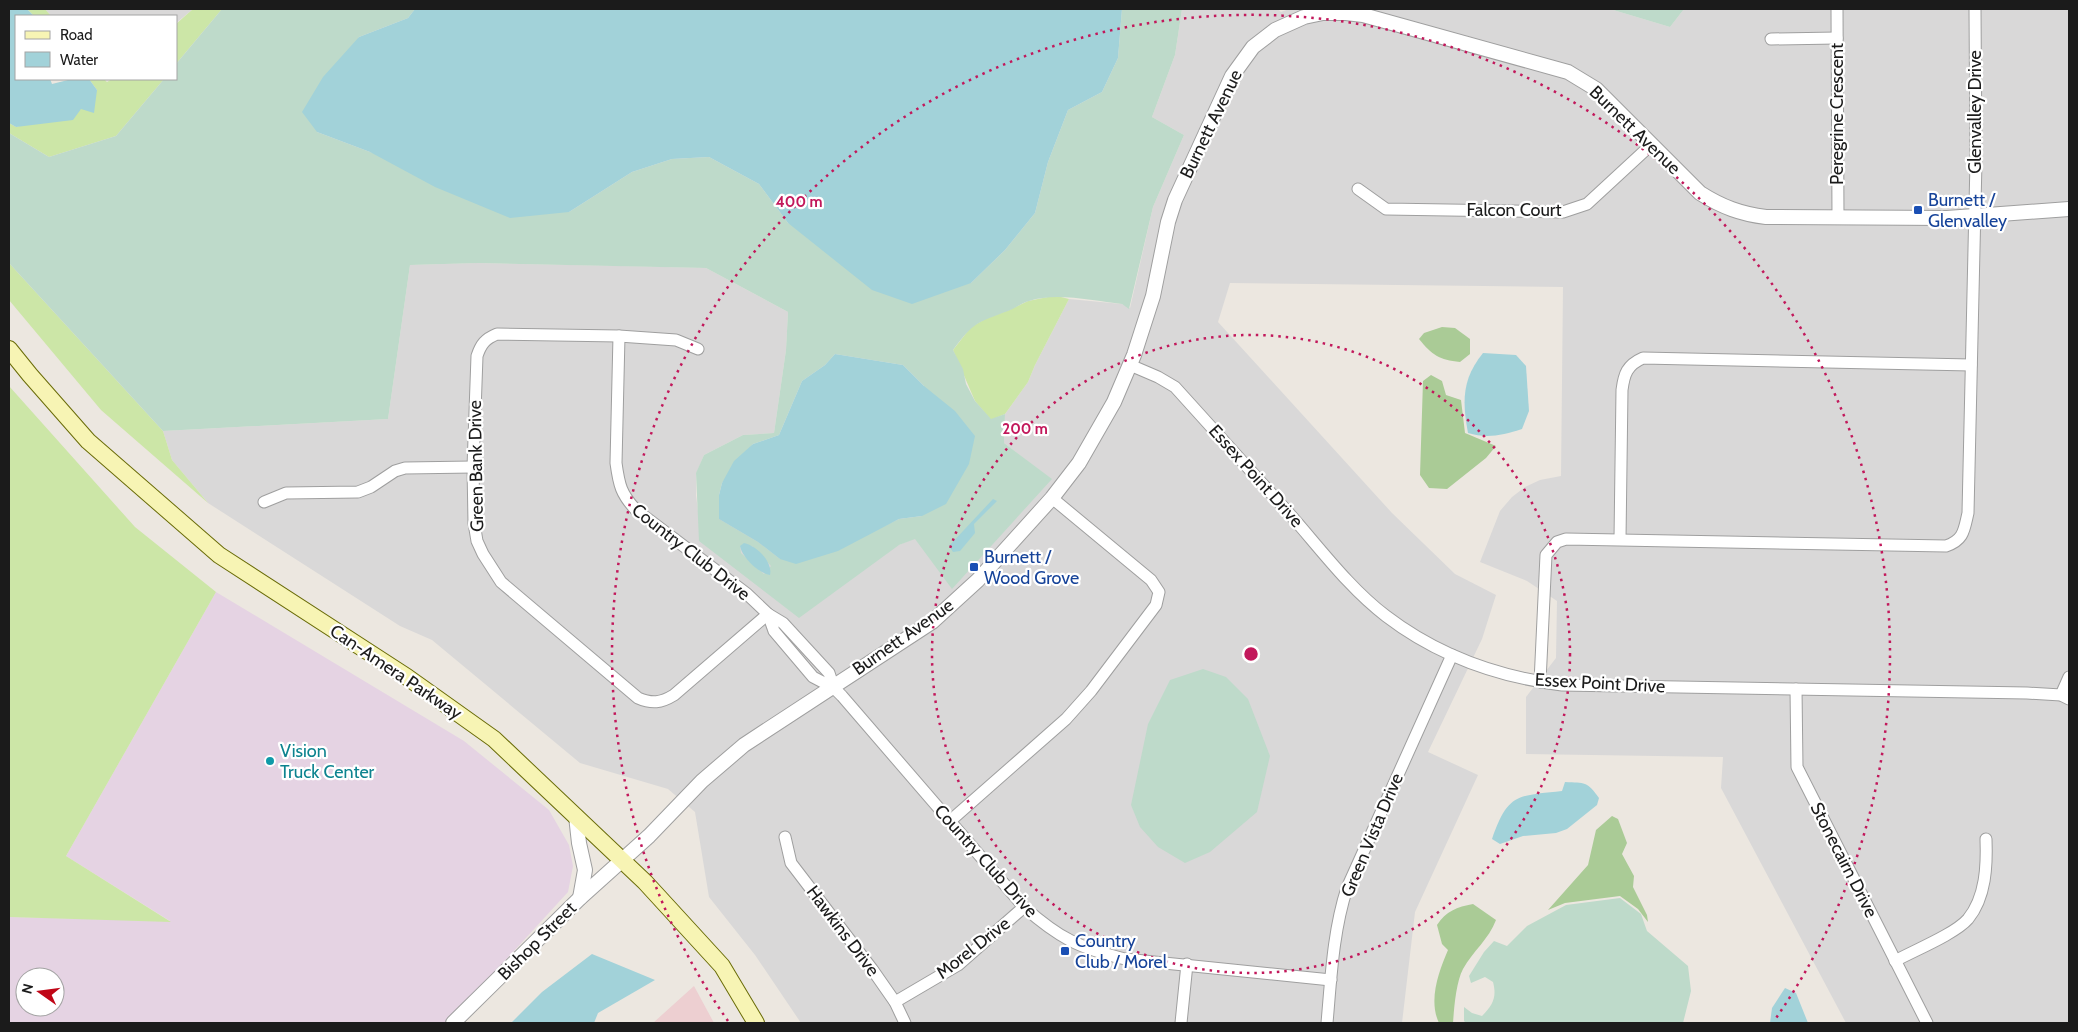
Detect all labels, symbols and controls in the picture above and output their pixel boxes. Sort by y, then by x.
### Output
legend [15,15,178,80]
text: Road [60,26,93,44]
street label: Peregrine Crescent [1826,43,1848,185]
street label: Glenvalley Drive [1964,50,1986,174]
text: Water [60,51,98,69]
street label: Burnett Avenue [1175,66,1247,182]
street label: Burnett Avenue [1585,81,1685,179]
place label: Burnett / Glenvalley [1928,189,2007,232]
text: 400 m [776,193,822,211]
street label: Falcon Court [1466,199,1562,221]
marker: Burnett / Glenvalley [1912,204,1924,216]
street label: Green Bank Drive [464,400,488,532]
text: 200 m [1002,420,1048,438]
street label: Essex Point Drive [1204,420,1308,532]
street label: Country Club Drive [627,499,755,605]
place label: Burnett / Wood Grove [984,546,1079,589]
marker: Burnett / Wood Grove [968,561,980,573]
street label: Burnett Avenue [848,594,958,680]
street label: Can-Amera Parkway [326,620,466,724]
centre of rings [1242,645,1260,663]
street label: Essex Point Drive [1534,669,1666,697]
place label: Vision Truck Center [280,740,375,783]
marker: Vision Truck Center [264,755,276,767]
street label: Green Vista Drive [1336,770,1408,900]
street label: Stonecairn Drive [1806,799,1882,921]
street label: Country Club Drive [930,800,1042,922]
street label: Hawkins Drive [802,881,884,981]
street label: Bishop Street [493,897,581,985]
street label: Morel Drive [932,912,1014,984]
place label: Country Club / Morel [1075,930,1168,973]
marker: Country Club / Morel [1059,945,1071,957]
north arrow [15,967,65,1017]
text: N [17,982,37,996]

